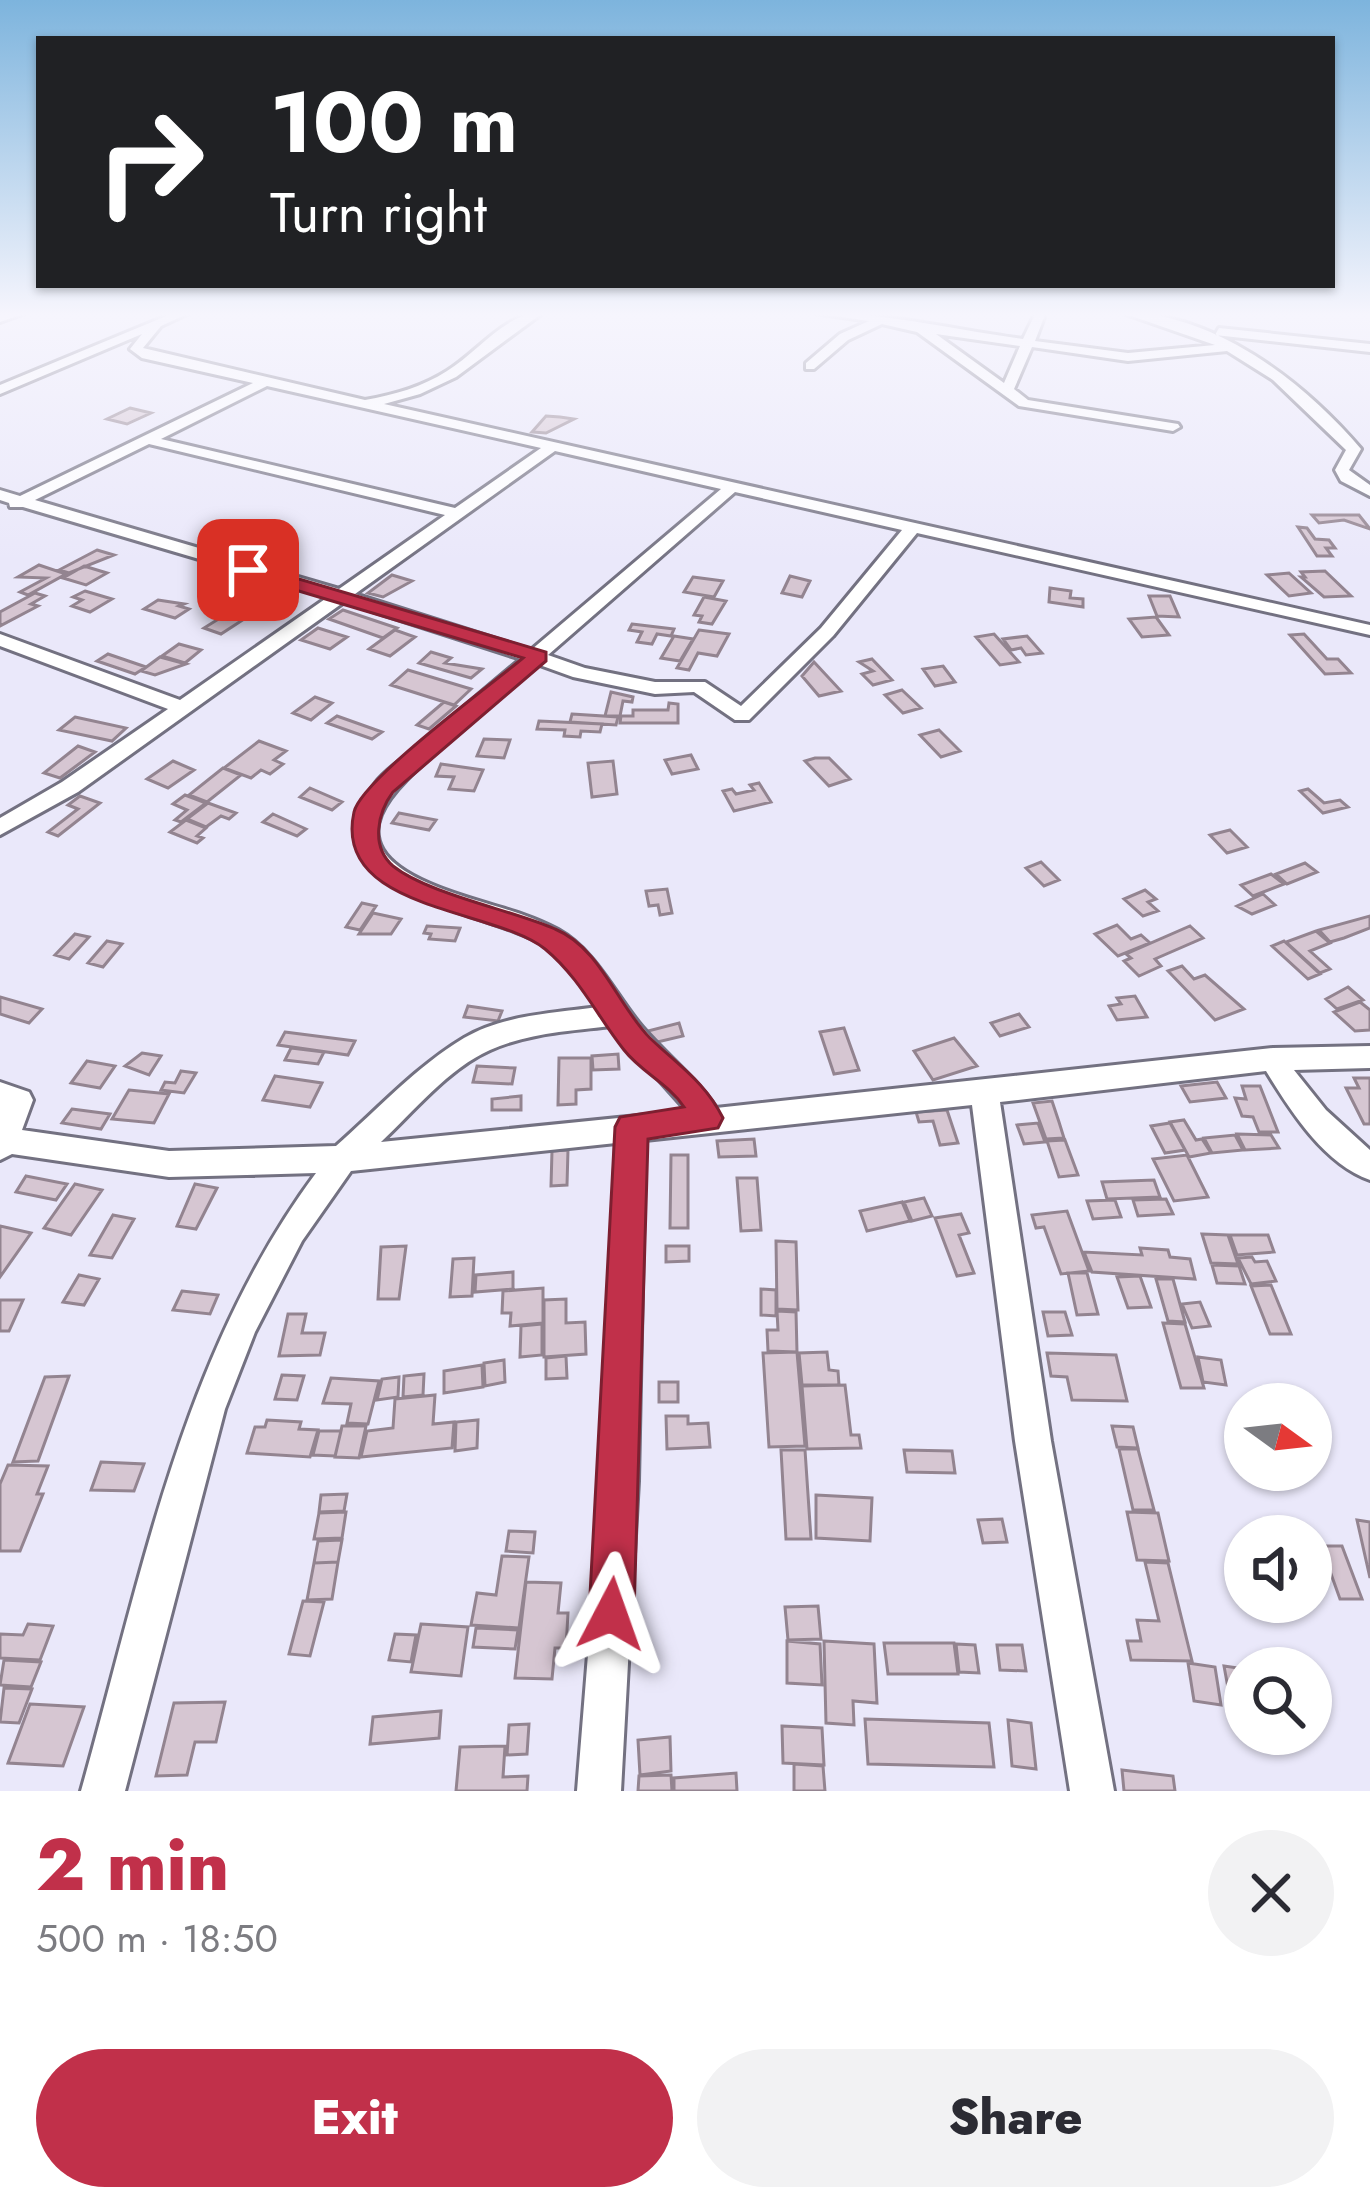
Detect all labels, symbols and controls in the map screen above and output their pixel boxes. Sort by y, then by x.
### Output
text: 100 m [270,62,518,184]
icon: right [72,84,228,240]
text: Turn right [270,174,487,252]
pin [197,519,299,621]
icon: arrive [215,537,281,603]
north arrow [1224,1383,1332,1491]
map controls [1224,1383,1332,1755]
button: sound [1224,1515,1332,1623]
position arrow [548,1551,674,1677]
button: search [1224,1647,1332,1755]
text: 2 min [36,1813,229,1917]
button: close [1208,1830,1334,1956]
text: 500 m · 18:50 [36,1910,278,1967]
button: Exit [36,2049,673,2187]
button: Share [697,2049,1334,2187]

